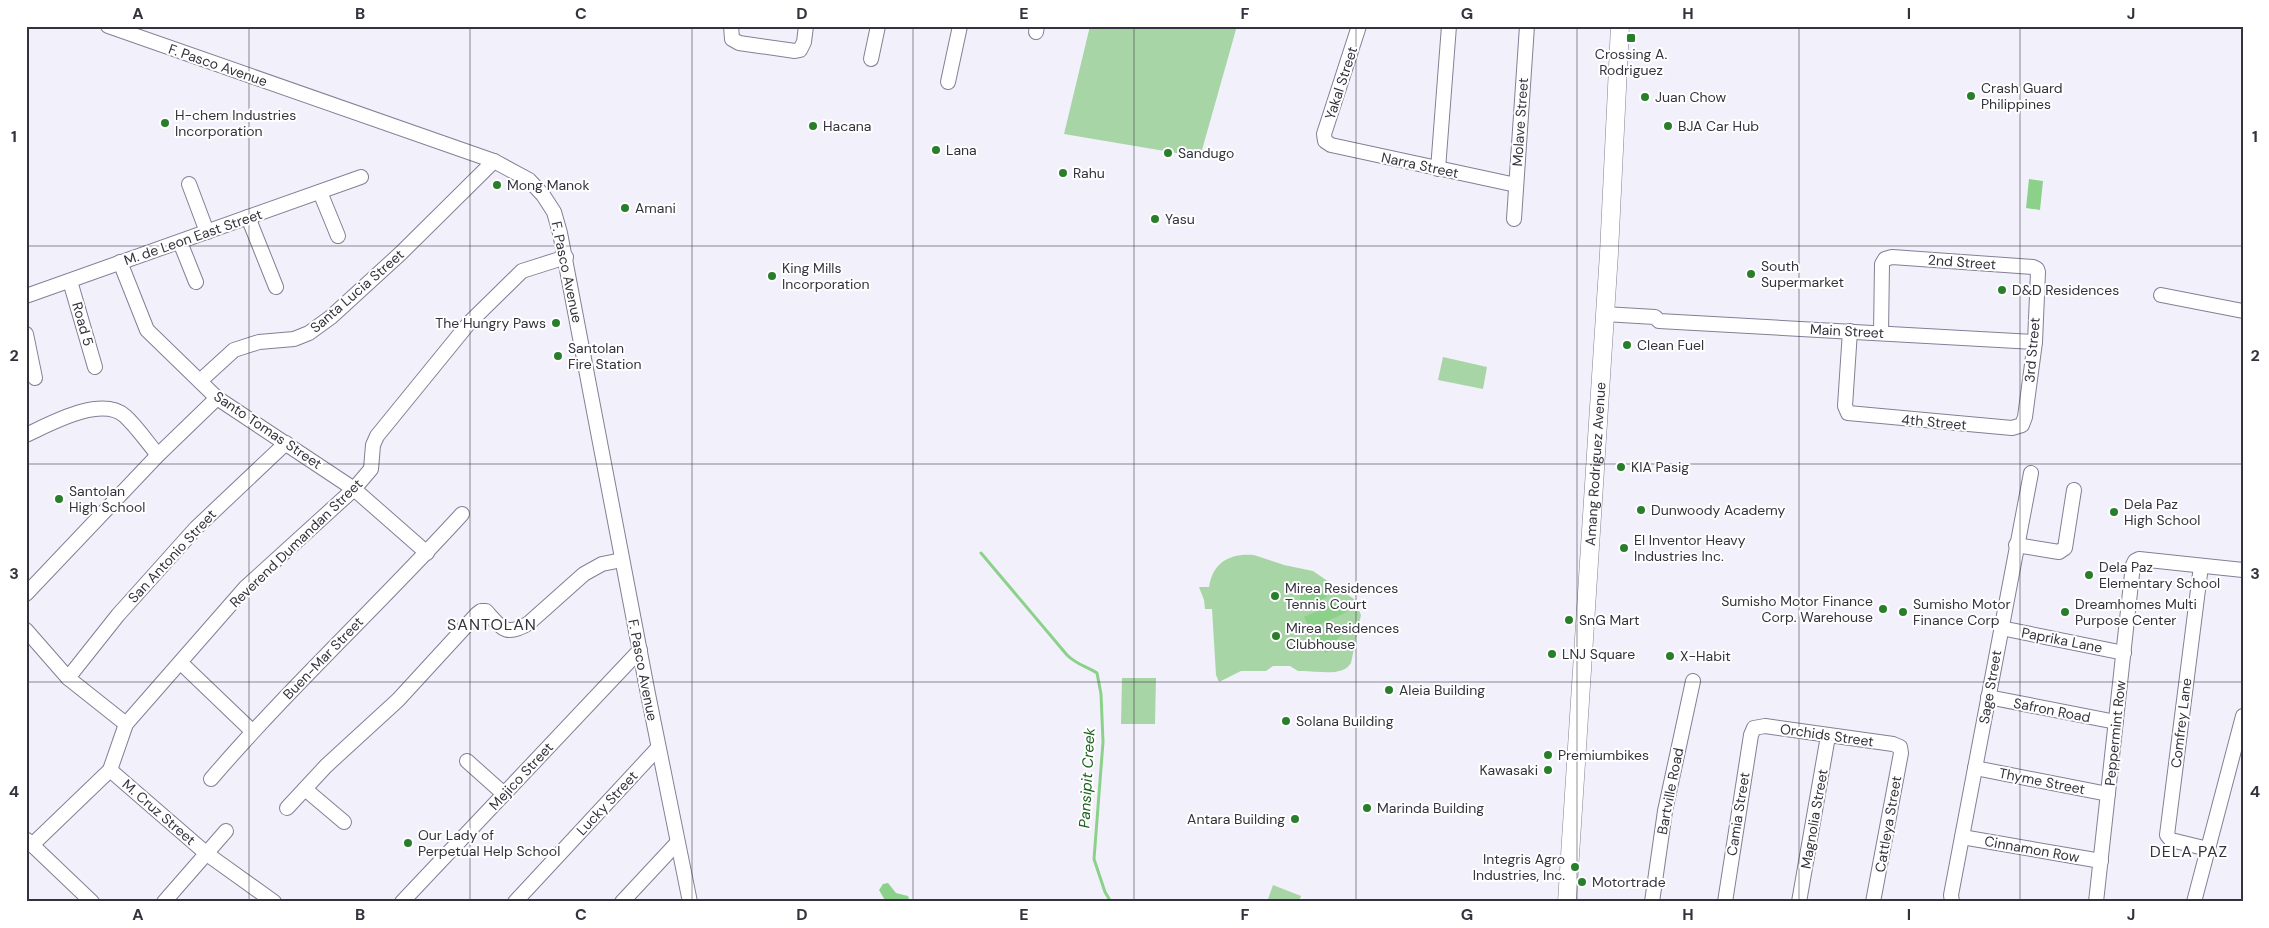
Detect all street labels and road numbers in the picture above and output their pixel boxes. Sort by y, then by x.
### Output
street label: F. Pasco Avenue [166,40,270,90]
street label: Yakal Street [1321,44,1361,122]
street label: Molave Street [1508,77,1532,167]
street label: Narra Street [1380,148,1460,182]
street label: M. de Leon East Street [122,205,264,269]
street label: F. Pasco Avenue [547,220,587,324]
street label: Santa Lucia Street [306,245,408,337]
street label: 2nd Street [1927,251,1997,273]
street label: Road 5 [68,300,98,348]
street label: 3rd Street [2020,317,2044,383]
street label: Main Street [1809,320,1885,342]
street label: Amang Rodriguez Avenue [1581,381,1610,546]
street label: Santo Tomas Street [211,387,325,473]
street label: 4th Street [1901,410,1967,434]
street label: Reverend Dumandan Street [226,475,366,611]
street label: San Antonio Street [124,505,220,607]
street label: Buen-Mar Street [279,613,367,703]
street label: F. Pasco Avenue [624,618,662,722]
street label: Paprika Lane [2020,623,2104,657]
street label: Sage Street [1975,649,2005,725]
street label: Comfrey Lane [2167,677,2195,769]
street label: Peppermint Row [2101,679,2130,787]
street label: Safron Road [2012,694,2092,726]
street label: Orchids Street [1779,720,1875,750]
street label: Mejico Street [485,738,557,814]
street label: Bartville Road [1653,746,1687,836]
street label: Thyme Street [1997,764,2087,798]
street label: Lucky Street [573,767,641,839]
street label: Magnolia Street [1796,768,1832,870]
street label: Camia Street [1723,771,1753,857]
street label: Cattleya Street [1871,774,1905,874]
street label: M. Cruz Street [119,775,199,849]
street label: Cinnamon Row [1983,832,2081,866]

